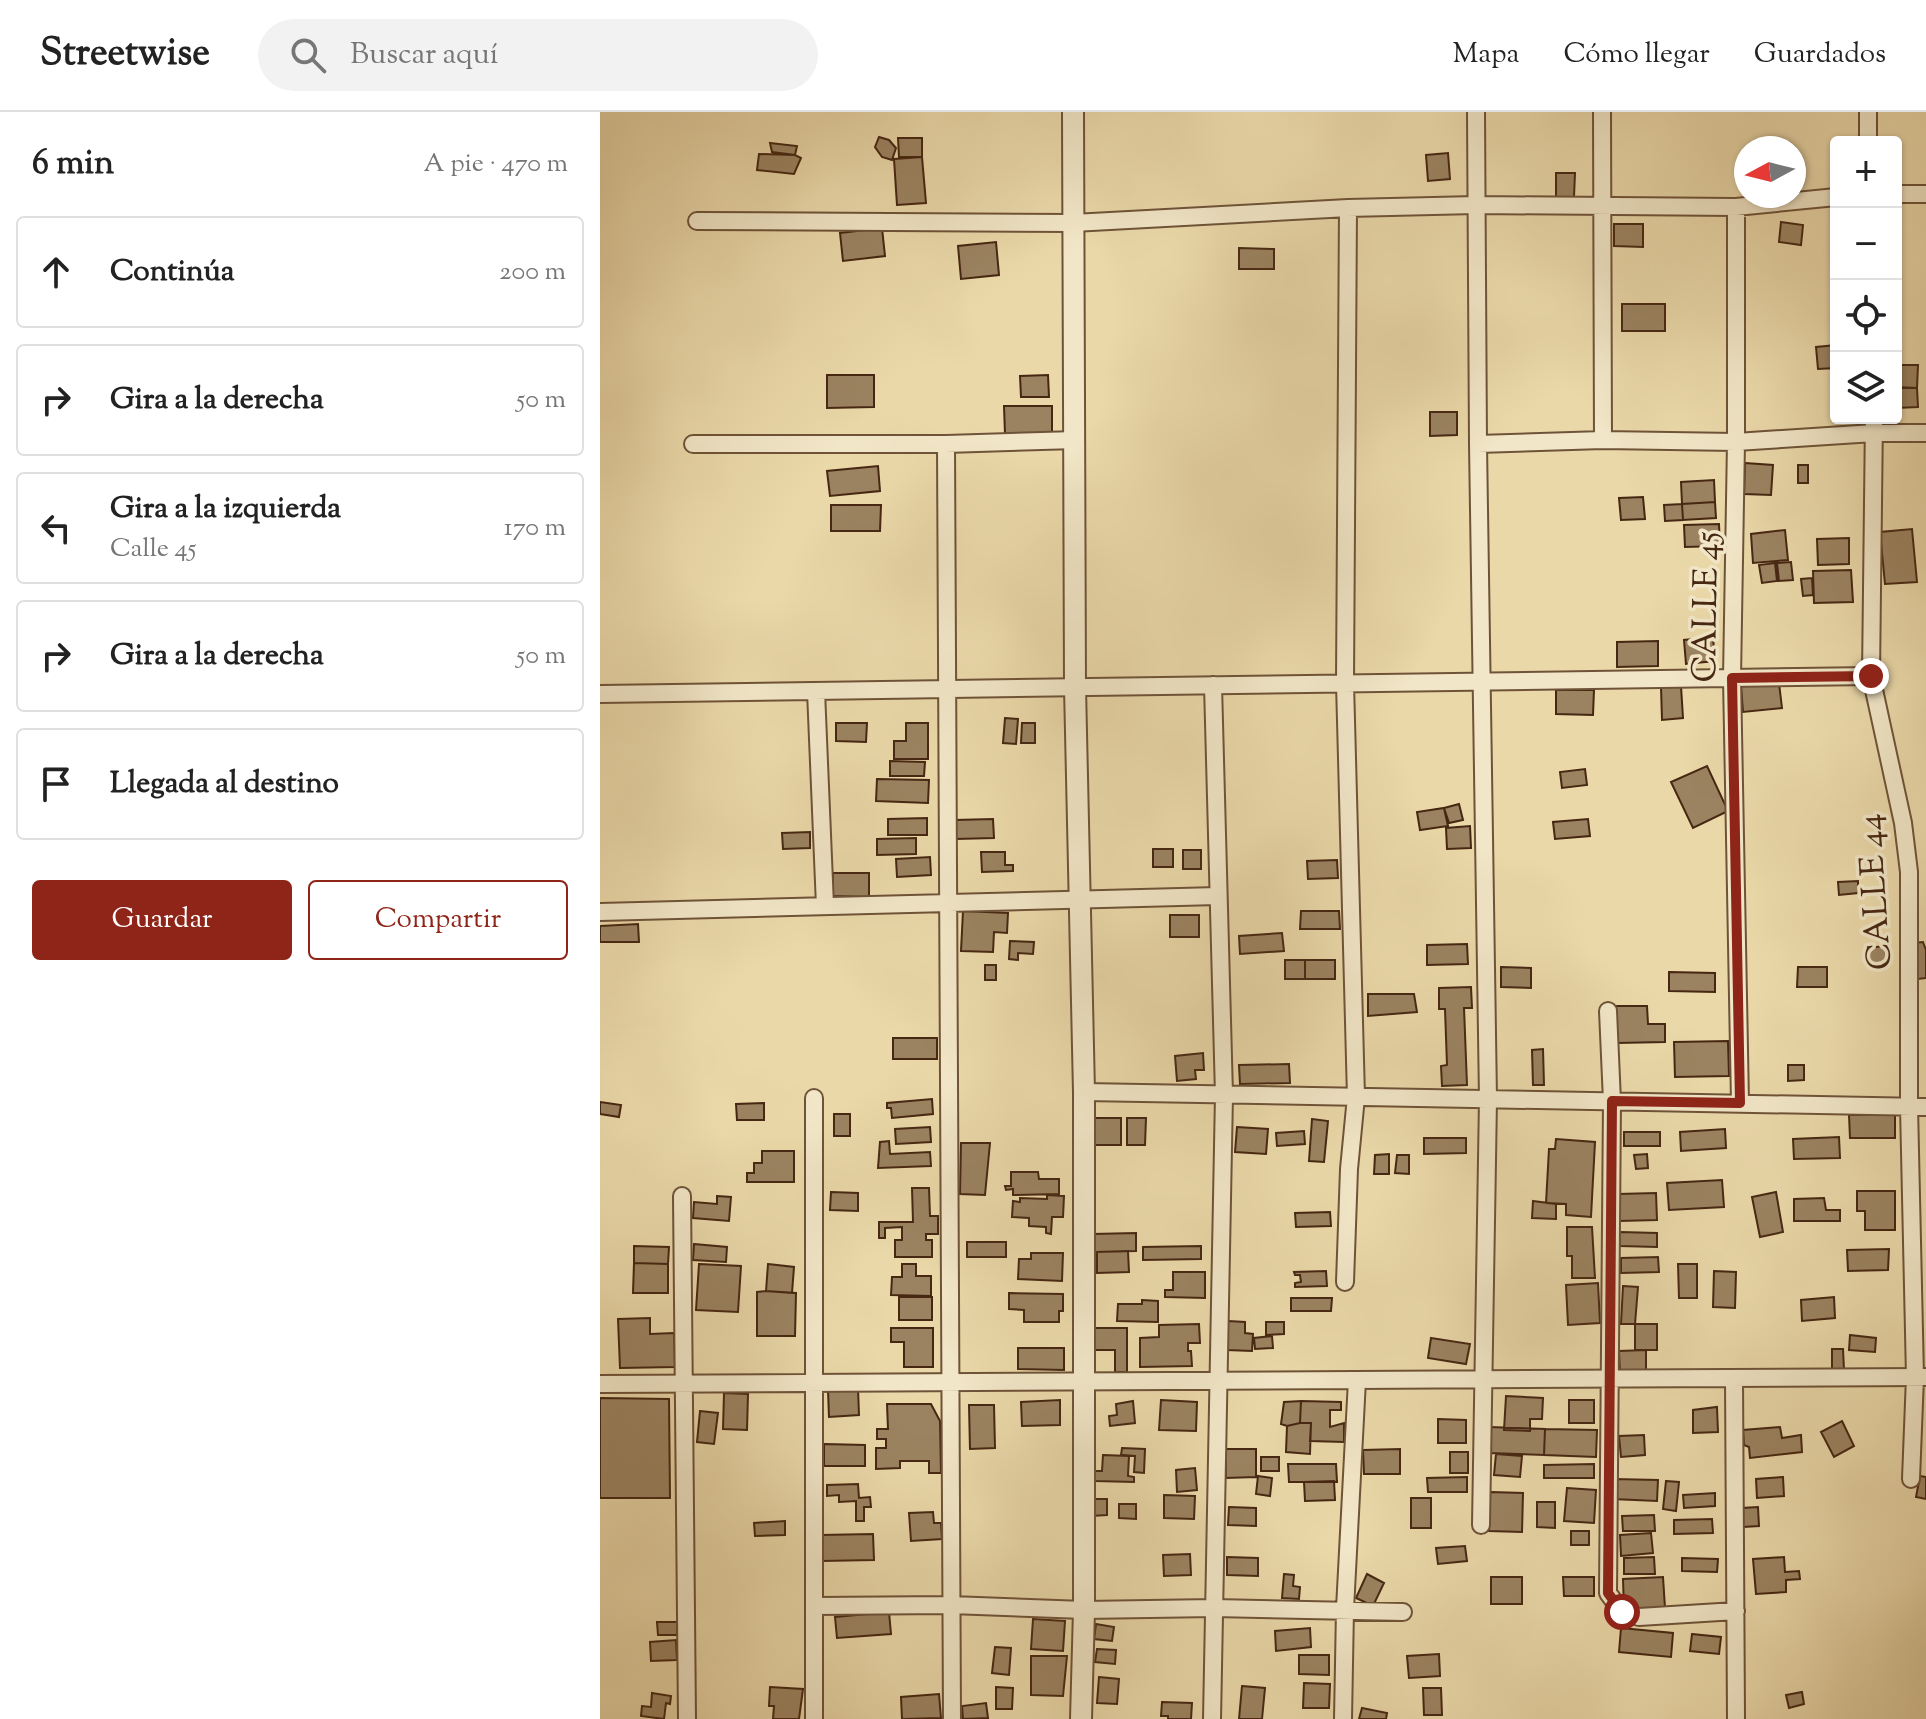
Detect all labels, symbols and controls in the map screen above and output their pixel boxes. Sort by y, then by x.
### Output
search box [258,19,818,91]
text: Streetwise [40,28,210,82]
icon: search [286,33,330,77]
text: Buscar aquí [350,34,498,77]
text: Mapa [1453,35,1519,75]
text: Cómo llegar [1563,35,1710,75]
text: Guardados [1754,35,1886,75]
north arrow [1734,136,1806,208]
map controls [1830,136,1902,424]
button: + [1830,136,1902,208]
text: 6 min [32,140,114,189]
text: A pie · 470 m [423,146,568,183]
button: − [1830,208,1902,280]
icon: ahead [34,250,78,294]
text: Continúa [110,251,235,294]
text: 200 m [499,254,566,291]
button: locate [1830,280,1902,352]
button: layers [1830,352,1902,424]
icon: right [34,378,78,422]
text: Gira a la derecha [110,379,324,422]
text: 50 m [516,382,566,419]
text: Gira a la izquierda [110,488,341,531]
icon: left [34,506,78,550]
text: 170 m [504,510,566,547]
text: Calle 45 [110,531,196,568]
street label: CALLE 45 [1682,531,1733,683]
icon: right [34,634,78,678]
text: Gira a la derecha [110,635,324,678]
text: 50 m [516,638,566,675]
route end [1853,658,1889,694]
icon: arrive [34,762,78,806]
text: Llegada al destino [110,763,339,806]
street label: CALLE 44 [1847,812,1906,972]
button: Guardar [32,880,292,960]
button: Compartir [308,880,568,960]
route start [1604,1594,1640,1630]

